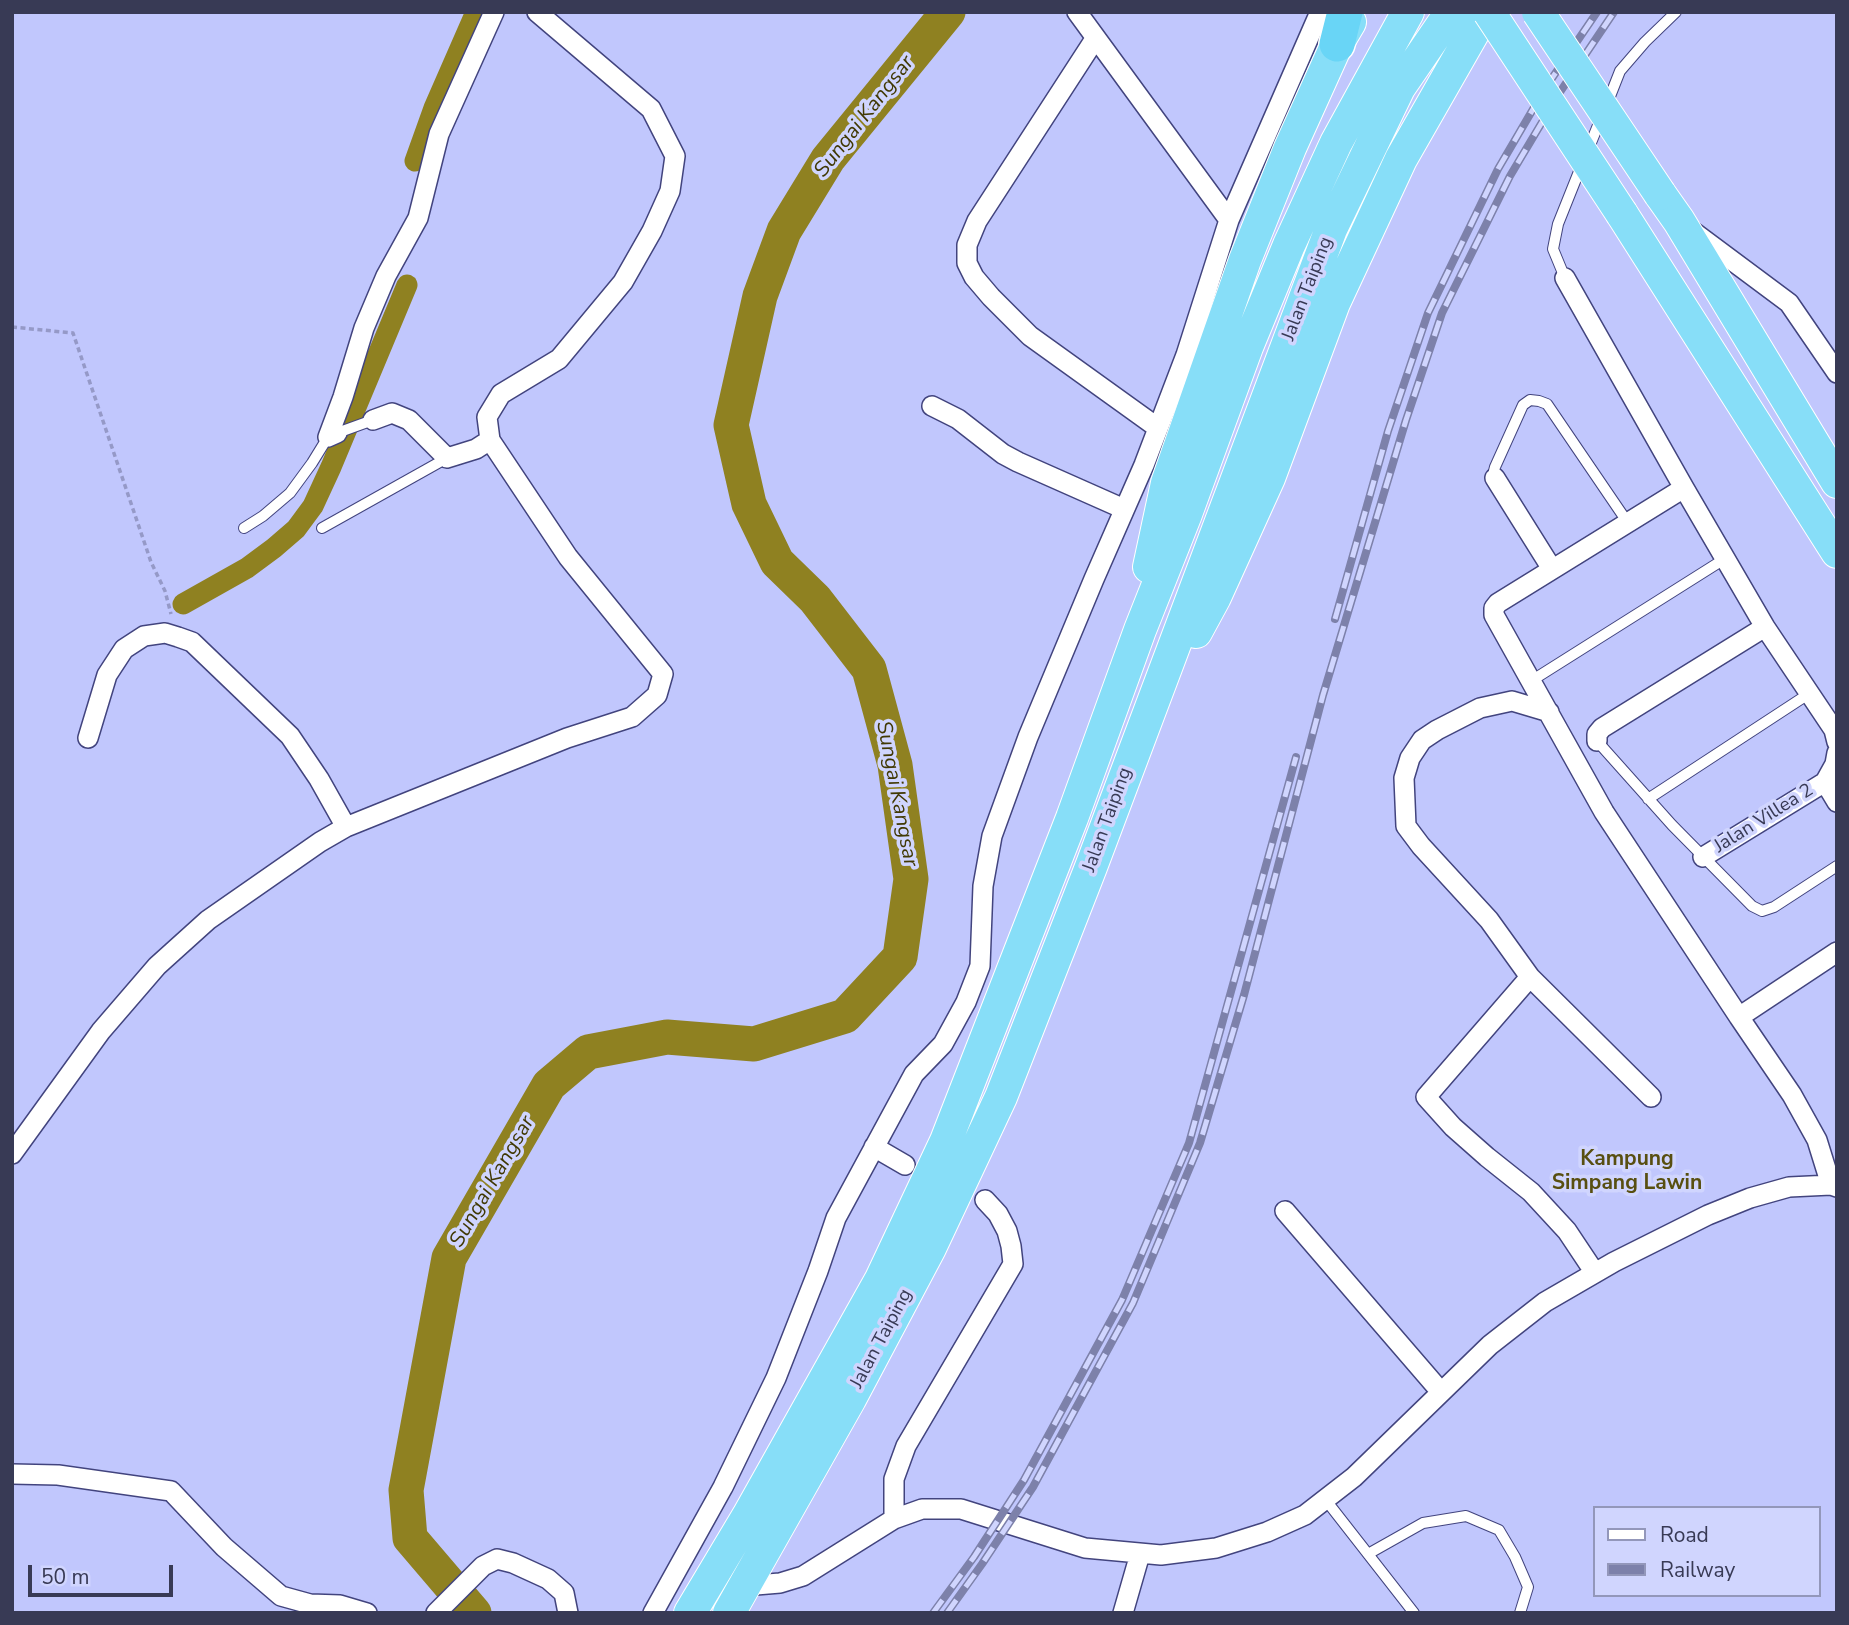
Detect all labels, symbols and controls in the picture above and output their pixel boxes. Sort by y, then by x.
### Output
water label: Sungai Kangsar [810,51,920,183]
street label: Jalan Taiping [1278,234,1338,344]
water label: Sungai Kangsar [870,719,922,869]
street label: Jalan Taiping [1079,765,1137,875]
street label: Jalan Villea 2 [1710,779,1818,859]
water label: Sungai Kangsar [445,1112,541,1252]
district label: Kampung Simpang Lawin [1552,1147,1702,1197]
street label: Jalan Taiping [846,1285,918,1393]
legend [1594,1506,1821,1597]
text: Road [1660,1521,1709,1549]
scale bar [32,1552,177,1596]
text: Railway [1660,1556,1735,1584]
text: 50 m [41,1563,90,1591]

